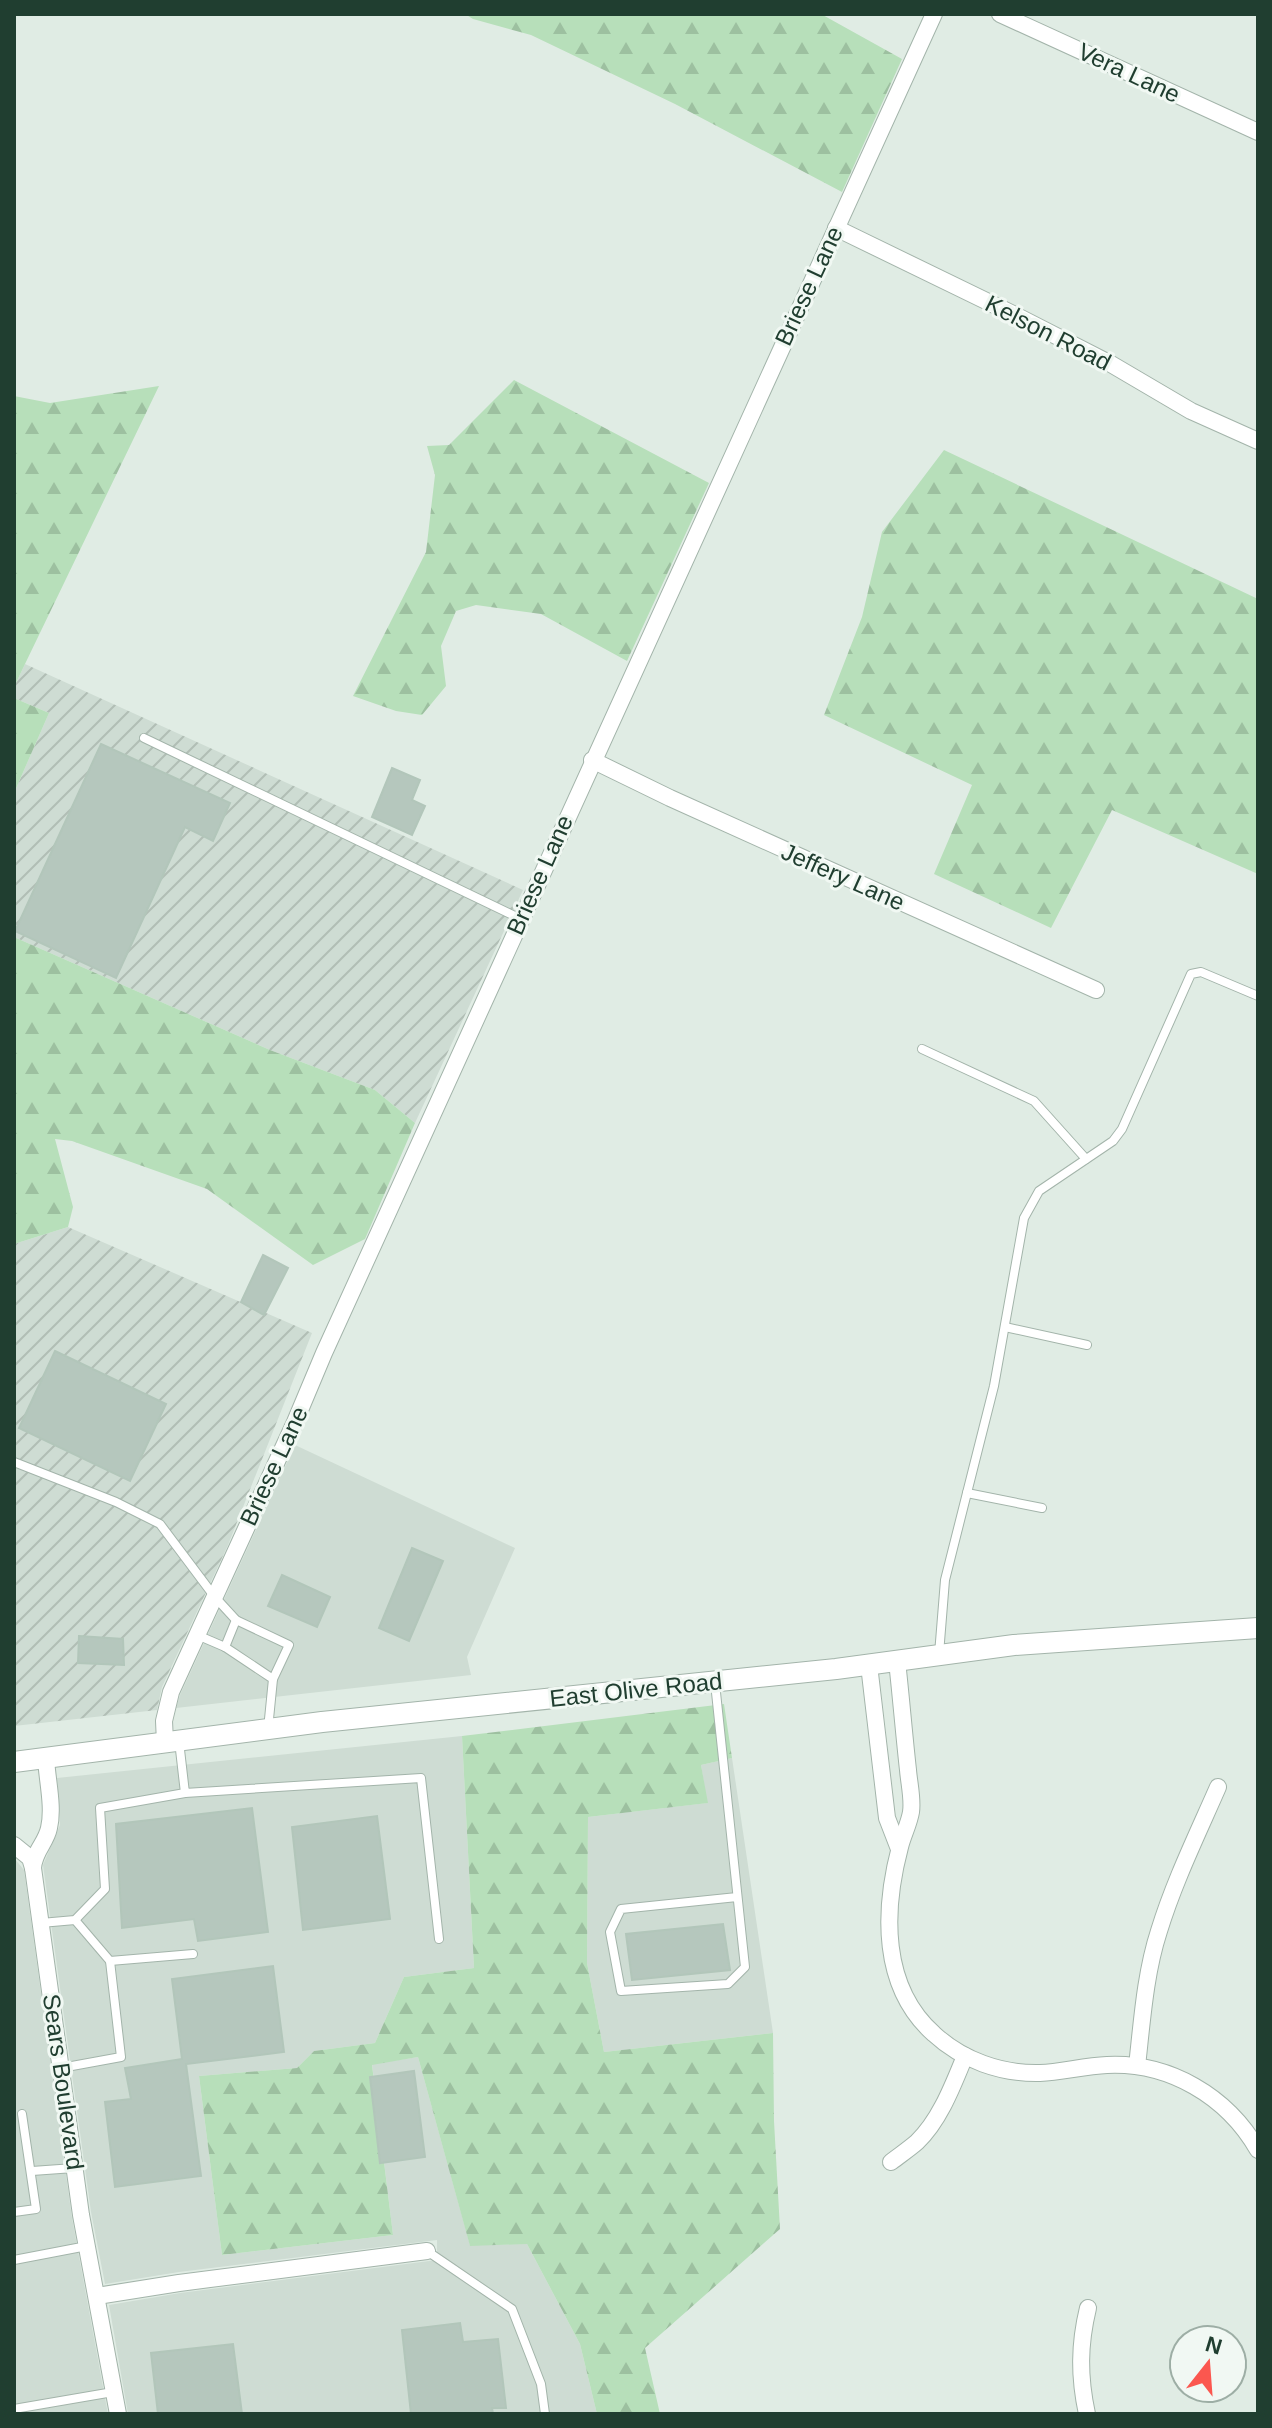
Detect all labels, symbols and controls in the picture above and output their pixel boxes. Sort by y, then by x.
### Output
street label: Vera Lane [1074,37,1185,108]
street label: Briese Lane [769,222,848,350]
street label: Kelson Road [981,289,1116,376]
street label: Briese Lane [501,811,578,939]
street label: Jeffery Lane [778,837,909,916]
street label: Briese Lane [234,1402,313,1530]
street label: East Olive Road [548,1667,724,1712]
street label: Sears Boulevard [38,1992,89,2172]
north arrow [1168,2324,1248,2404]
text: N [1202,2331,1225,2360]

